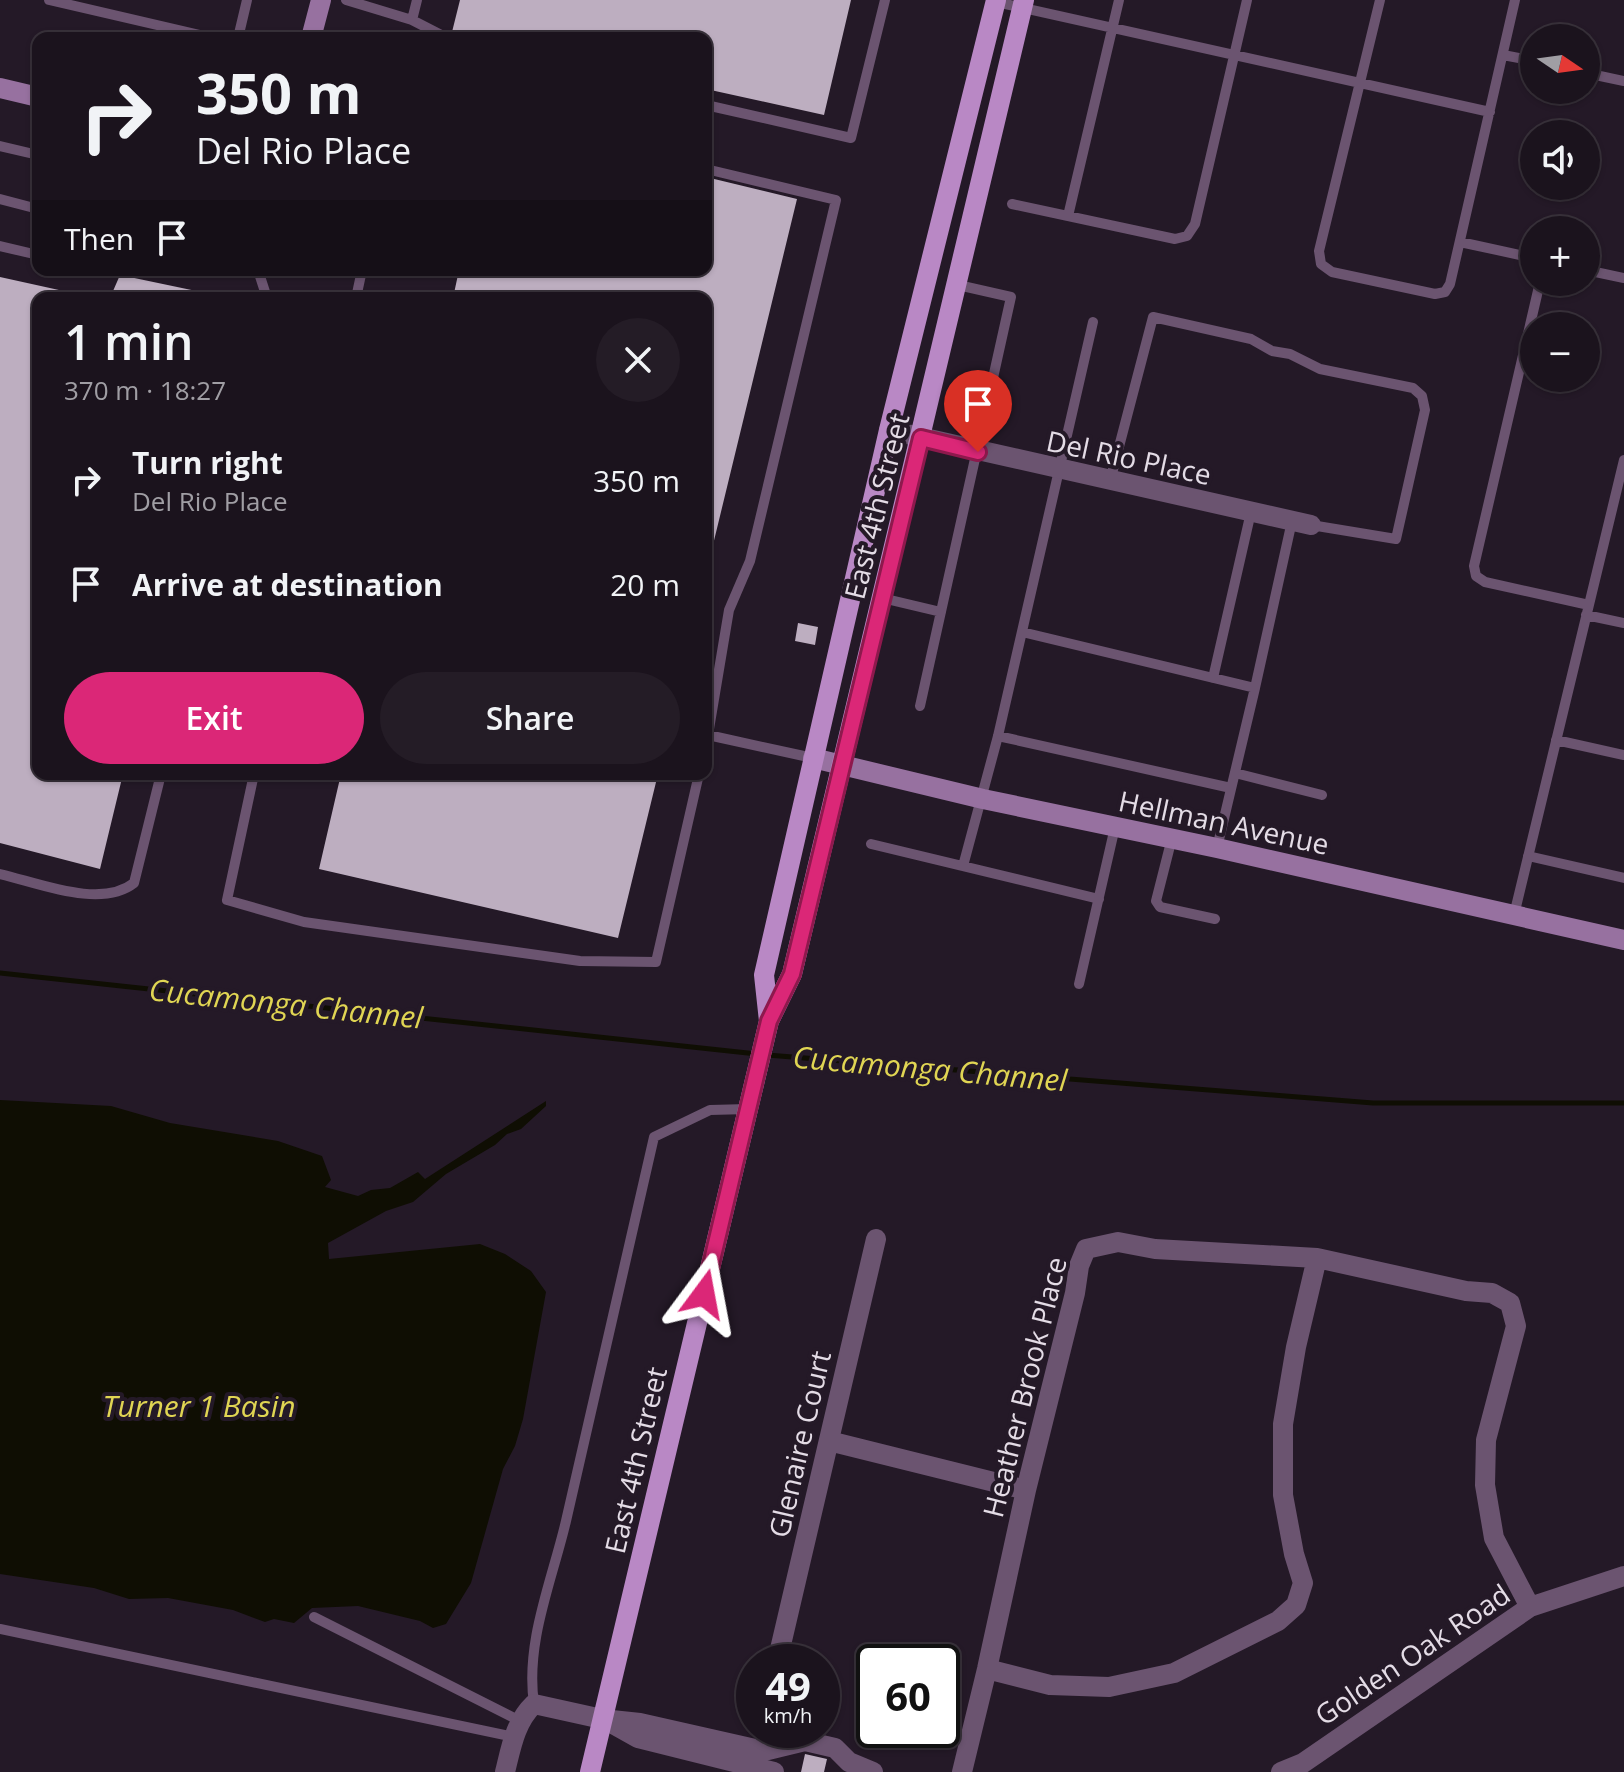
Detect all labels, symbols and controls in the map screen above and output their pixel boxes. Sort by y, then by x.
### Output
north arrow [1520,24,1600,104]
map controls [1520,24,1600,392]
text: 350 m [196,54,362,130]
icon: right [64,64,168,168]
button: sound [1520,120,1600,200]
text: Del Rio Place [196,126,411,175]
icon: arrive [150,216,194,260]
button: + [1520,216,1600,296]
text: Then [64,218,134,259]
text: 1 min [64,309,194,374]
button: − [1520,312,1600,392]
button: close [596,318,680,402]
pin [944,370,1012,452]
text: 370 m · 18:27 [64,372,226,408]
icon: arrive [956,382,1000,426]
street label: East 4th Street [835,409,917,603]
street label: Del Rio Place [1043,421,1215,493]
text: Turn right [132,442,283,483]
icon: right [64,458,108,502]
text: 350 m [593,460,680,501]
text: Del Rio Place [132,483,288,519]
icon: arrive [64,562,108,606]
text: Arrive at destination [132,564,443,605]
text: 20 m [610,564,680,605]
button: Exit [64,672,364,764]
button: Share [380,672,680,764]
street label: Hellman Avenue [1115,781,1333,863]
water label: Cucamonga Channel [147,968,426,1038]
water label: Cucamonga Channel [791,1036,1070,1101]
position arrow [662,1252,746,1336]
street label: Heather Brook Place [973,1253,1075,1521]
street label: Glenaire Court [759,1347,839,1541]
street label: East 4th Street [595,1363,675,1557]
water label: Turner 1 Basin [102,1385,296,1426]
street label: Golden Oak Road [1307,1575,1517,1733]
speed limit sign: 60 [856,1644,960,1748]
text: 49 [765,1658,811,1713]
text: km/h [764,1702,812,1729]

